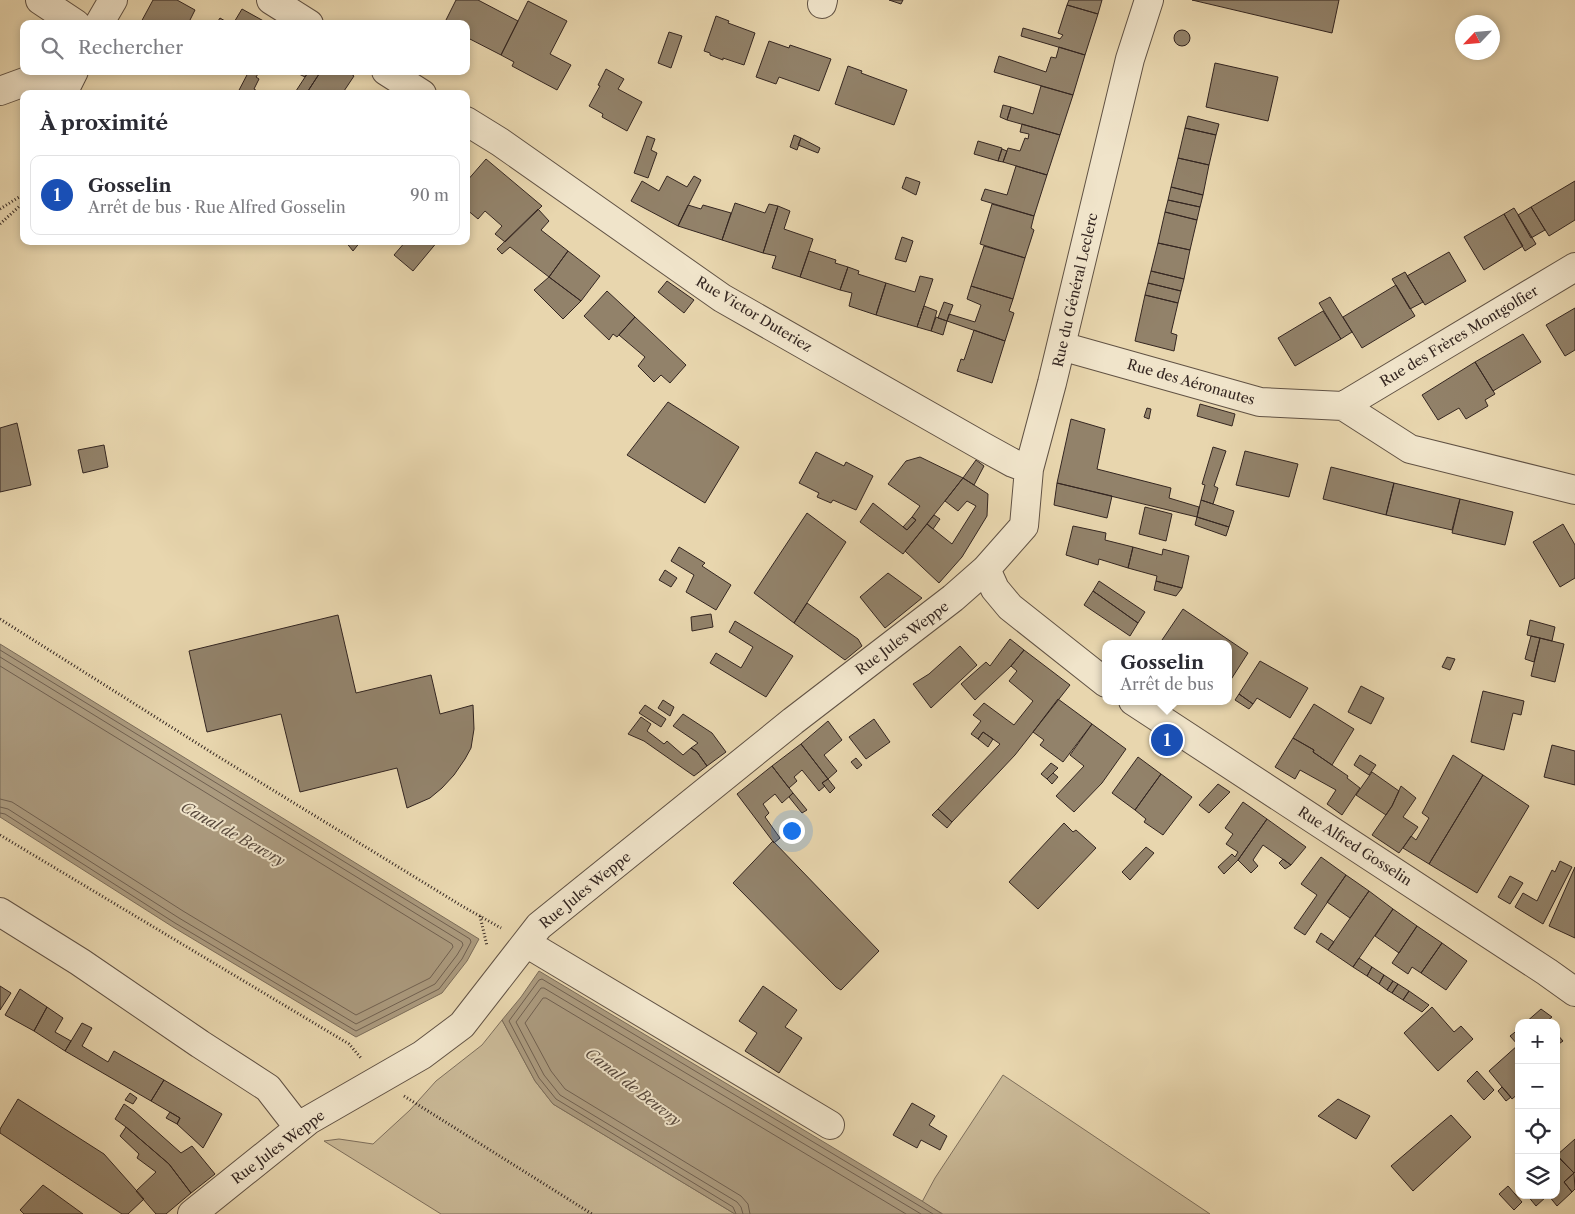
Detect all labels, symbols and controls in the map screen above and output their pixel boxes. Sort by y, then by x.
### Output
north arrow [1455,15,1500,60]
search box [20,20,470,75]
icon: search [38,34,66,62]
text: Rechercher [78,36,183,59]
text: À proximité [40,110,168,135]
text: Gosselin [88,174,172,197]
text: 1 [53,185,61,205]
text: 90 m [410,185,449,205]
text: Arrêt de bus · Rue Alfred Gosselin [88,197,346,217]
street label: Rue du Général Leclerc [1049,211,1101,369]
street label: Rue Victor Duteriez [693,272,815,356]
street label: Rue des Frères Montgolfier [1377,282,1541,390]
street label: Rue des Aéronautes [1125,355,1257,409]
street label: Rue Jules Weppe [852,597,952,679]
popup [1102,640,1232,705]
text: Gosselin [1120,651,1204,674]
text: Arrêt de bus [1120,674,1214,694]
pin: 1 [1151,721,1183,759]
water label: Canal de Beuvry [178,797,289,870]
street label: Rue Alfred Gosselin [1295,802,1416,890]
your location [779,818,805,844]
street label: Rue Jules Weppe [536,848,634,932]
map controls [1515,1019,1560,1199]
button: + [1515,1019,1560,1064]
water label: Canal de Beuvry [582,1043,685,1130]
button: − [1515,1064,1560,1109]
street label: Rue Jules Weppe [228,1106,328,1188]
button: locate [1515,1109,1560,1154]
button: layers [1515,1154,1560,1199]

